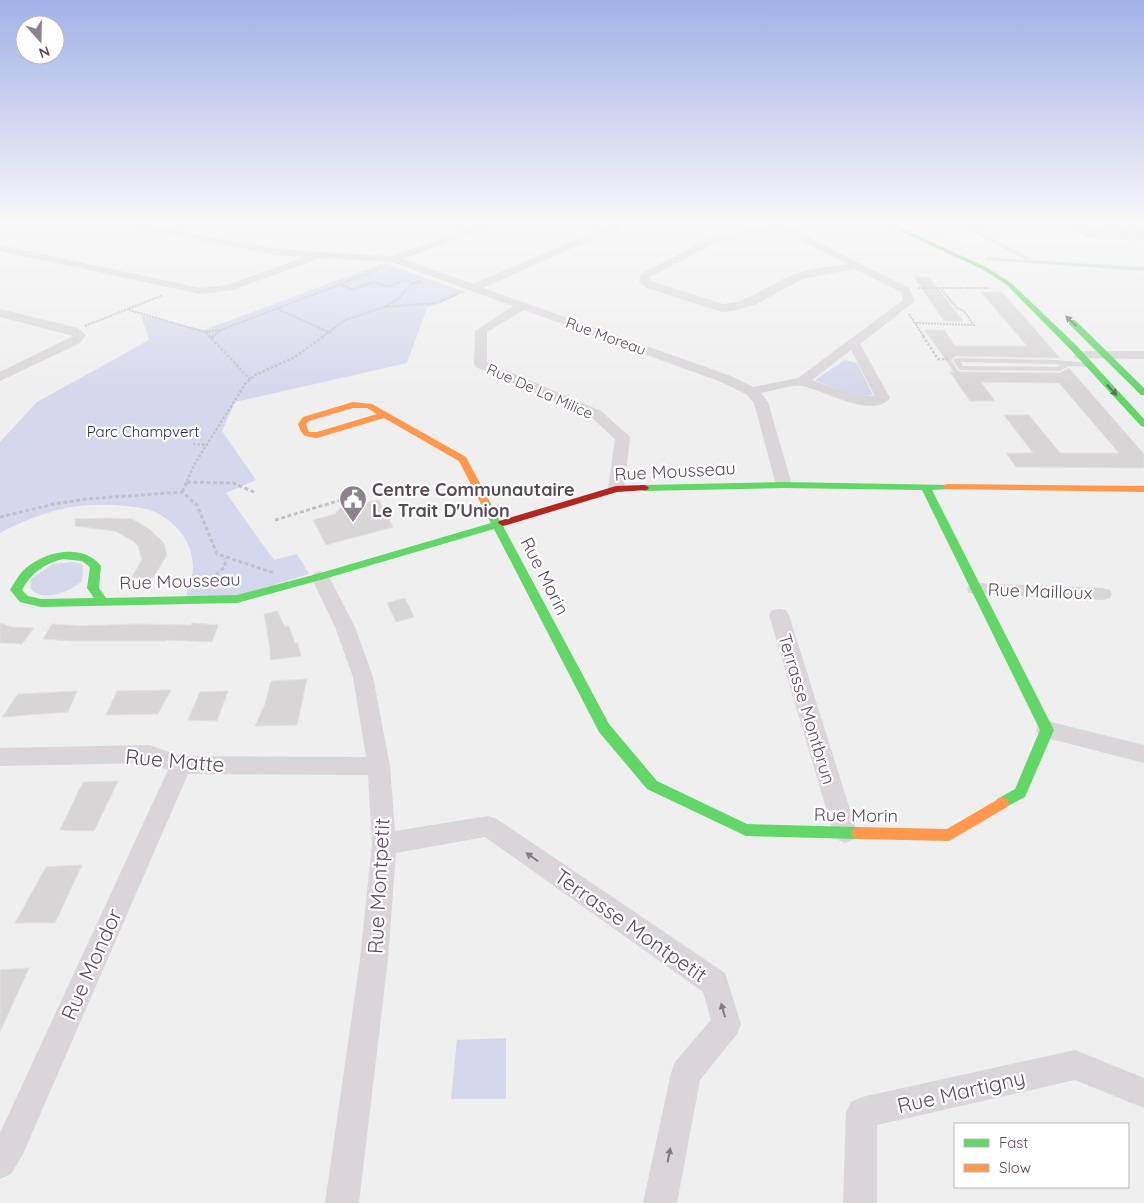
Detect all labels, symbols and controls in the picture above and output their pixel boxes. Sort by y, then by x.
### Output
north arrow [15,15,65,65]
text: N [37,42,52,62]
street label: Rue Moreau [563,313,649,359]
one-way arrow [1066,315,1078,327]
street label: Rue De La Milice [484,359,596,423]
one-way arrow [1106,384,1118,396]
park label: Parc Champvert [87,422,199,441]
street label: Rue Mousseau [614,456,736,486]
place label: Centre Communautaire Le Trait D'Union [372,478,575,522]
public building icon: Centre Communautaire Le Trait D'Union [338,484,368,523]
street label: Rue Morin [516,533,574,619]
street label: Rue Mousseau [119,567,241,595]
street label: Rue Mailloux [987,578,1093,604]
street label: Terrasse Montbrun [773,631,841,787]
street label: Rue Matte [124,743,226,777]
street label: Rue Morin [814,803,898,827]
street label: Rue Montpetit [361,817,395,955]
one-way arrow [525,852,539,862]
street label: Terrasse Montpetit [550,863,712,987]
street label: Rue Mondor [55,904,127,1024]
one-way arrow [718,1002,726,1017]
street label: Rue Martigny [895,1064,1027,1118]
legend [954,1123,1129,1188]
text: Fast [999,1133,1028,1152]
one-way arrow [666,1147,674,1163]
text: Slow [999,1158,1031,1177]

